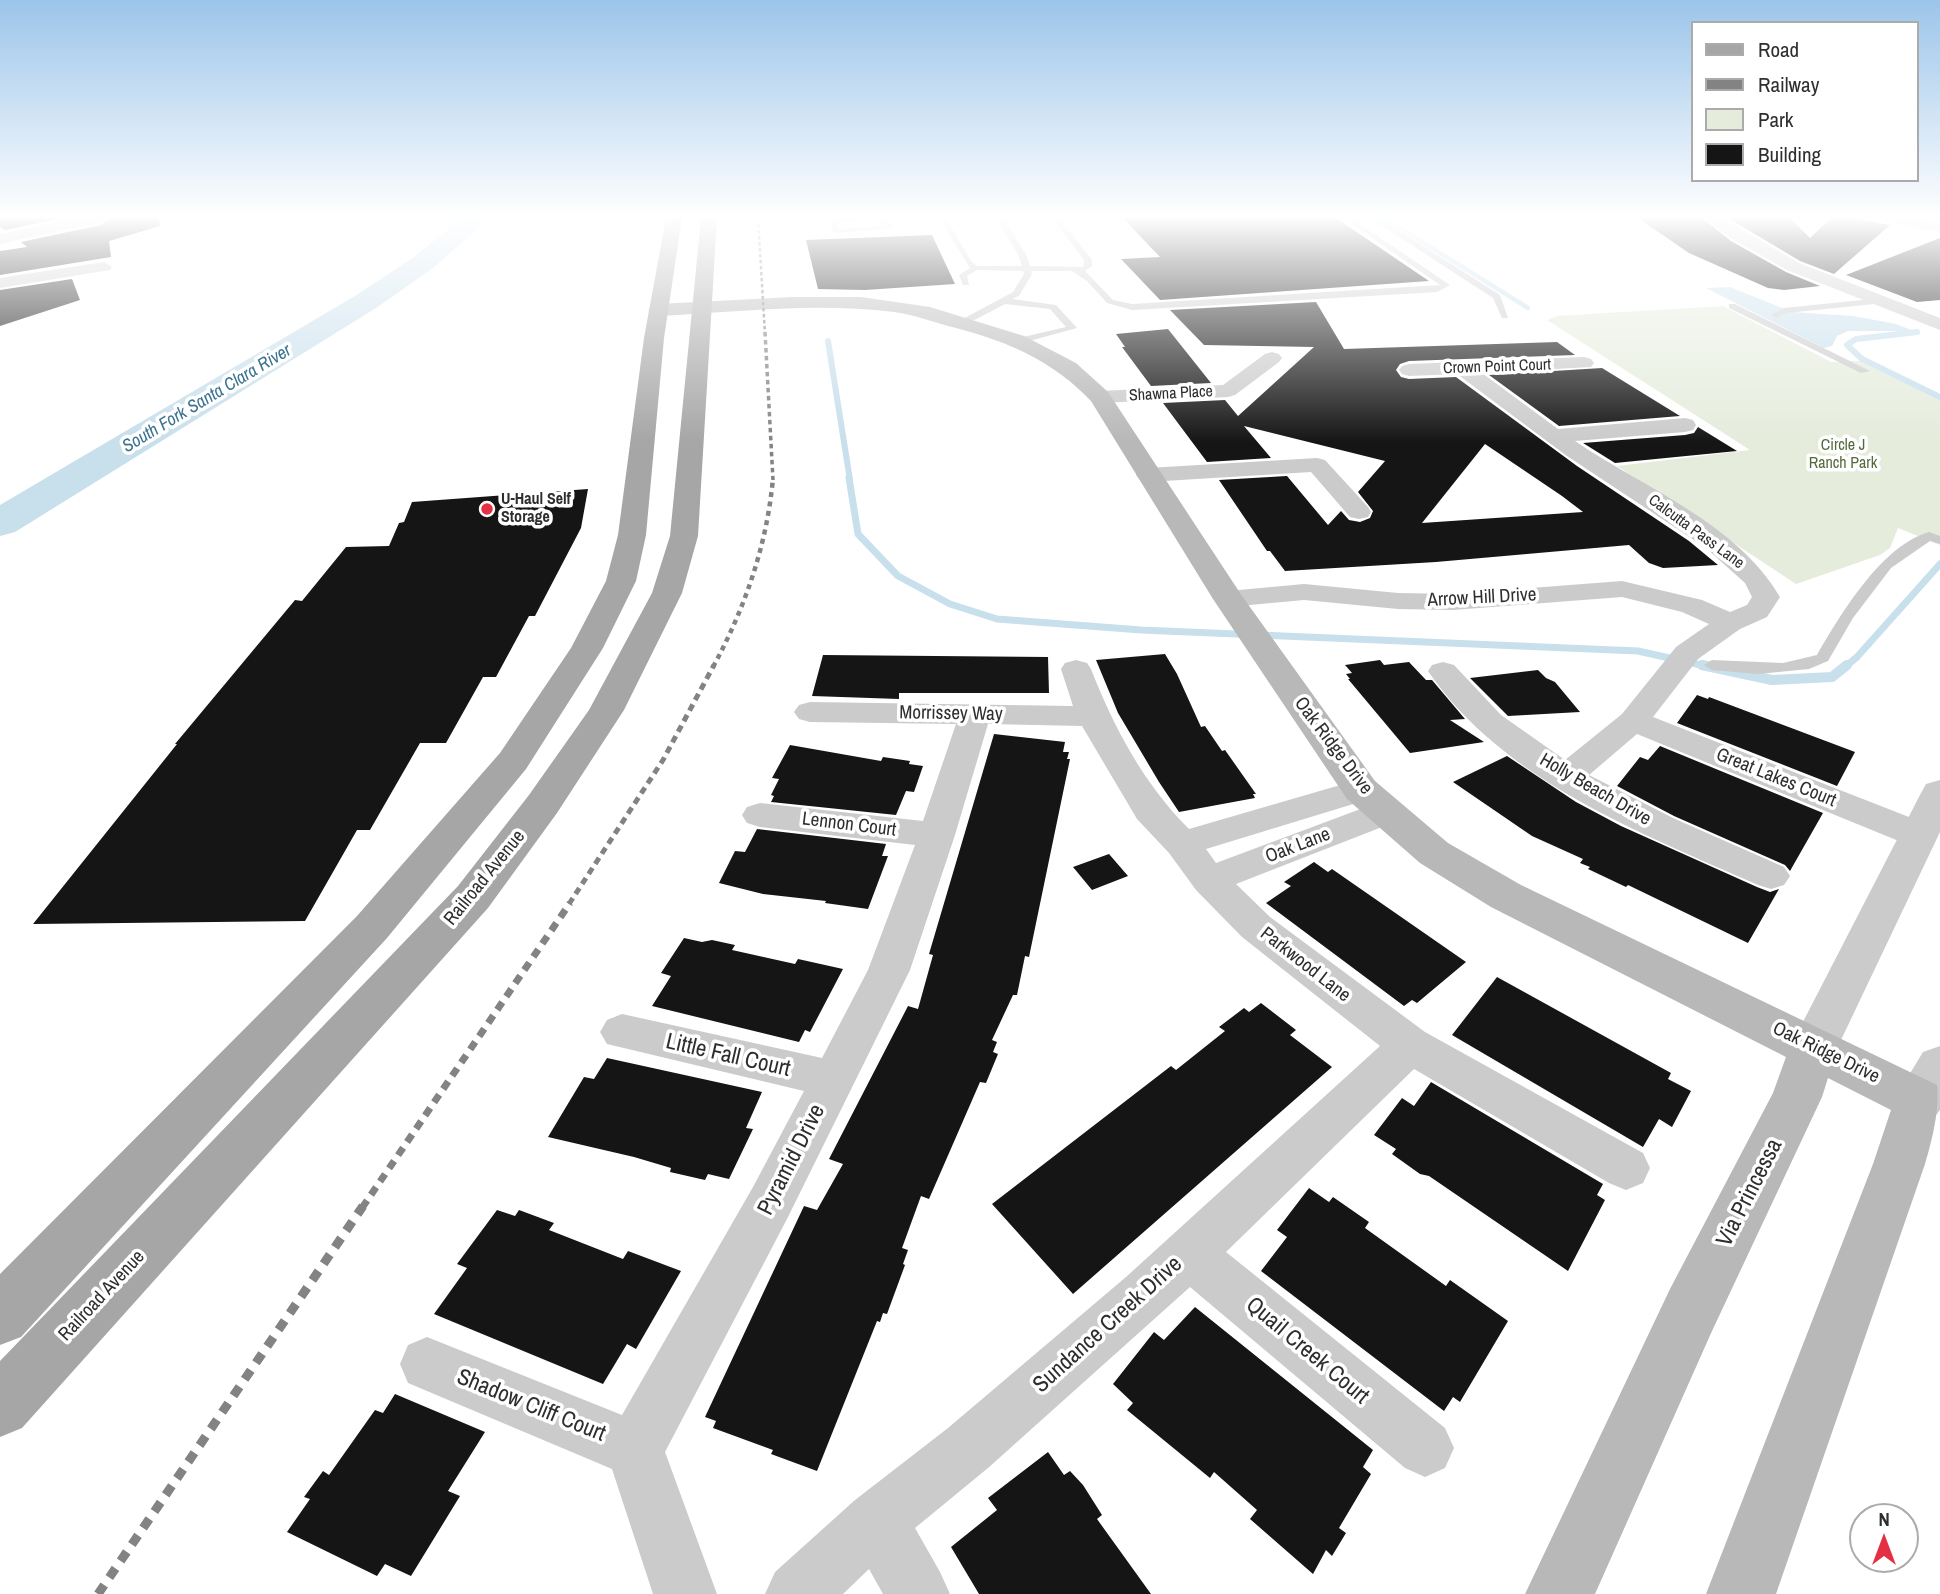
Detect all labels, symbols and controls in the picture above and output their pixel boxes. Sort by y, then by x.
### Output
legend [1692,21,1919,182]
text: Road [1758,35,1799,64]
text: Railway [1758,70,1819,99]
text: Park [1758,105,1793,134]
text: Building [1758,140,1821,169]
water label: South Fork Santa Clara River [119,340,295,458]
street label: Crown Point Court [1443,356,1551,378]
street label: Shawna Place [1129,382,1213,406]
park label: Circle J Ranch Park [1809,436,1877,474]
place label: U-Haul Self Storage [501,490,571,528]
street label: Calcutta Pass Lane [1644,491,1748,573]
marker: U-Haul Self Storage [479,501,495,517]
street label: Arrow Hill Drive [1427,584,1537,612]
street label: Oak Ridge Drive [1289,693,1377,799]
street label: Morrissey Way [899,702,1003,726]
street label: Great Lakes Court [1713,744,1839,812]
street label: Holly Beach Drive [1535,749,1655,831]
street label: Lennon Court [801,808,897,842]
street label: Oak Lane [1262,823,1334,869]
street label: Railroad Avenue [440,826,530,930]
street label: Parkwood Lane [1255,923,1355,1007]
street label: Oak Ridge Drive [1769,1017,1883,1089]
street label: Little Fall Court [663,1028,793,1084]
street label: Pyramid Drive [752,1100,832,1220]
street label: Via Princessa [1711,1135,1789,1251]
street label: Railroad Avenue [54,1246,150,1346]
street label: Sundance Creek Drive [1028,1251,1188,1399]
street label: Quail Creek Court [1240,1292,1374,1410]
street label: Shadow Cliff Court [453,1364,609,1448]
north arrow [1849,1503,1919,1573]
text: N [1878,1506,1890,1532]

